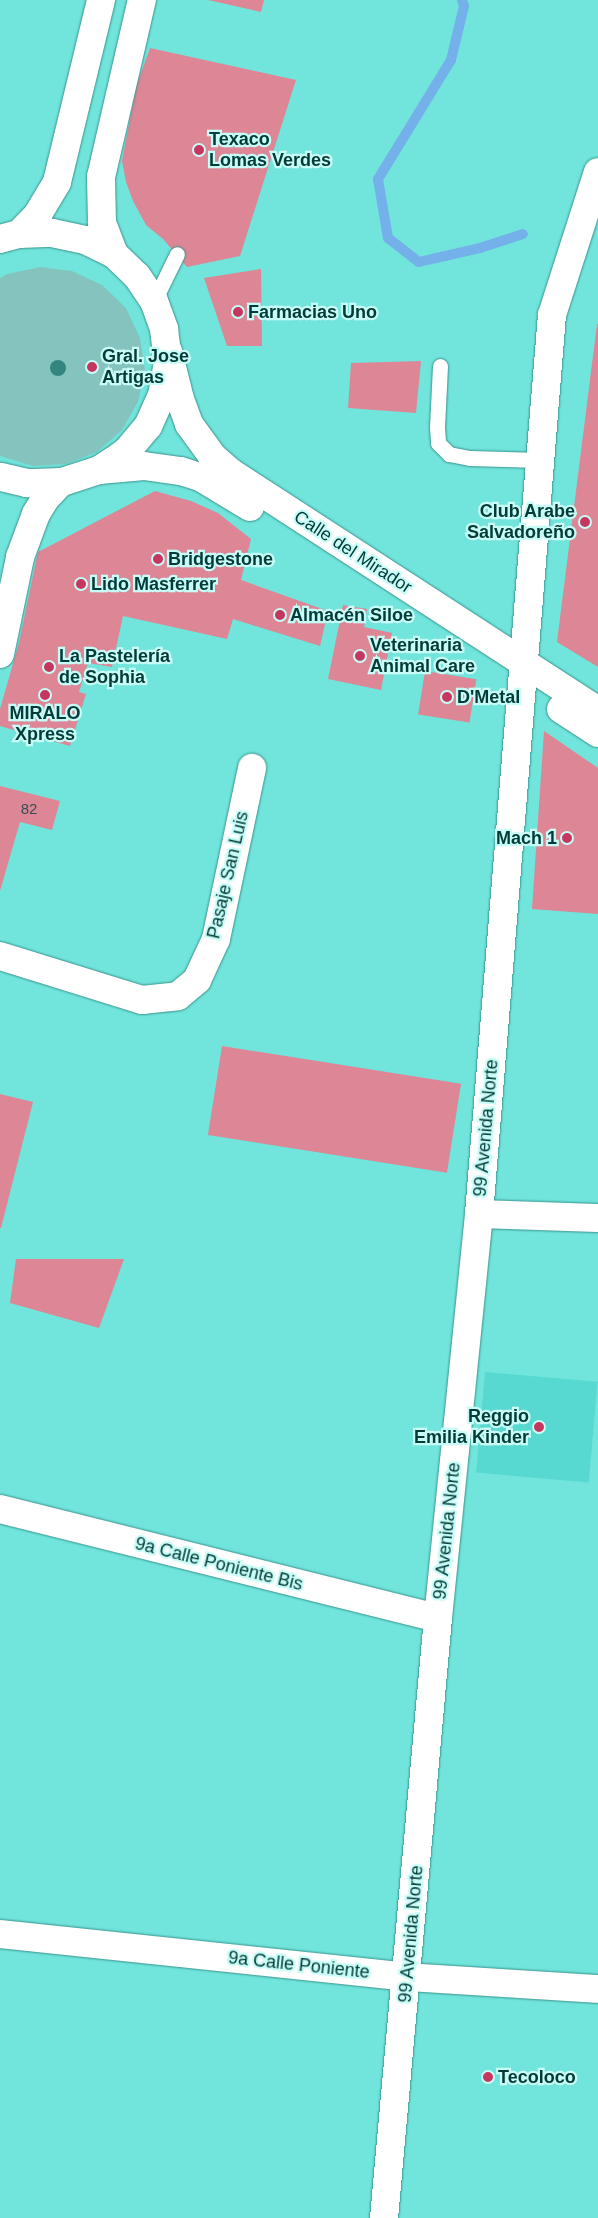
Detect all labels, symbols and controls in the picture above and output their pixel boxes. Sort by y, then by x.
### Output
place label: Texaco Lomas Verdes [209,129,331,172]
marker: Texaco Lomas Verdes [193,144,205,156]
place label: Farmacias Uno [248,301,377,323]
marker: Farmacias Uno [232,306,244,318]
place label: Gral. Jose Artigas [102,346,189,388]
marker: Gral. Jose Artigas [86,361,98,373]
place label: Club Arabe Salvadoreño [467,501,575,544]
street label: Calle del Mirador [290,506,416,598]
marker: Club Arabe Salvadoreño [579,516,591,528]
place label: Bridgestone [168,548,273,570]
marker: Bridgestone [152,553,164,565]
place label: Lido Masferrer [91,573,216,595]
marker: Lido Masferrer [75,578,87,590]
place label: Almacén Siloe [290,604,413,626]
marker: Almacén Siloe [274,609,286,621]
place label: Veterinaria Animal Care [370,635,475,678]
place label: La Pastelería de Sophia [59,646,170,689]
marker: Veterinaria Animal Care [354,650,366,662]
marker: La Pastelería de Sophia [43,661,55,673]
place label: D'Metal [457,686,520,708]
marker: MIRALO Xpress [39,689,51,701]
marker: D'Metal [441,691,453,703]
place label: MIRALO Xpress [10,703,80,746]
house number: 82 [21,800,37,818]
street label: Pasaje San Luis [203,809,253,941]
place label: Mach 1 [496,827,557,849]
marker: Mach 1 [561,832,573,844]
street label: 99 Avenida Norte [469,1058,503,1198]
place label: Reggio Emilia Kinder [414,1406,529,1448]
marker: Reggio Emilia Kinder [533,1421,545,1433]
street label: 99 Avenida Norte [429,1461,465,1601]
street label: 9a Calle Poniente Bis [133,1533,305,1595]
street label: 99 Avenida Norte [394,1864,428,2004]
street label: 9a Calle Poniente [227,1947,371,1983]
place label: Tecoloco [498,2066,576,2088]
marker: Tecoloco [482,2071,494,2083]

